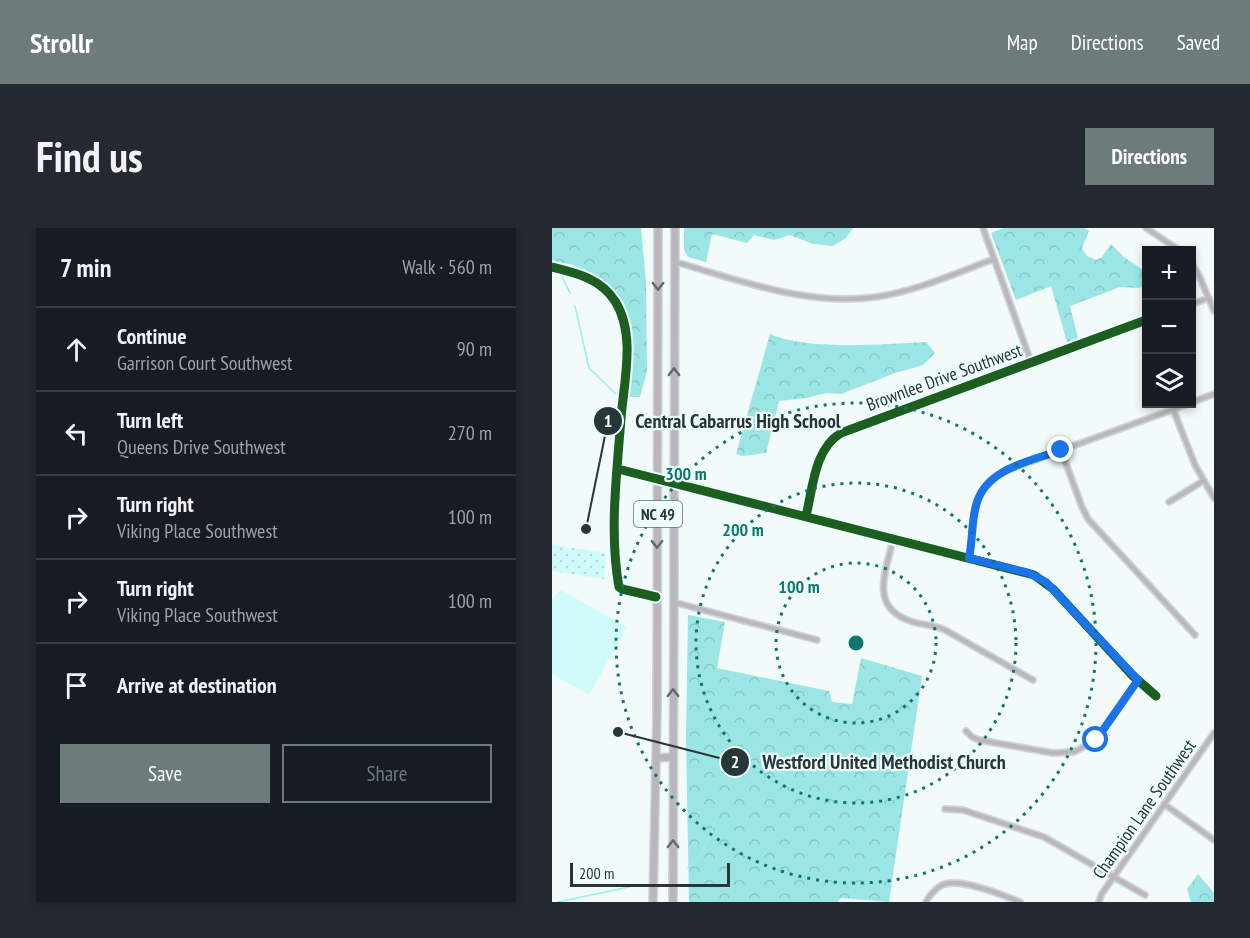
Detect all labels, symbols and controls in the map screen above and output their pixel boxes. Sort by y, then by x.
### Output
text: Strollr [30,24,93,61]
text: Map [1007,29,1038,56]
text: Directions [1071,29,1144,56]
text: Saved [1177,29,1220,56]
button: Directions [1085,128,1214,185]
text: Find us [36,129,143,184]
map controls [1142,246,1196,408]
button: + [1142,246,1196,300]
text: 7 min [60,251,111,284]
text: Walk · 560 m [402,254,492,280]
one-way arrow [652,282,664,291]
button: − [1142,300,1196,354]
text: Continue [117,322,187,350]
icon: ahead [60,333,93,366]
text: 90 m [457,336,492,362]
street label: Brownlee Drive Southwest [863,338,1025,416]
text: Garrison Court Southwest [117,350,293,376]
button: layers [1142,354,1196,408]
one-way arrow [668,367,680,376]
callout: Central Cabarrus High School [593,402,853,440]
text: Turn left [117,406,183,434]
text: Central Cabarrus High School [635,408,841,434]
text: 1 [604,409,612,432]
icon: left [60,417,93,450]
text: 270 m [448,420,492,446]
text: Queens Drive Southwest [117,434,286,460]
route end [1047,436,1073,462]
text: 300 m [665,462,707,485]
text: Turn right [117,490,194,518]
icon: right [60,501,93,534]
road number: NC 49 [634,501,682,527]
text: 100 m [448,504,492,530]
text: Viking Place Southwest [117,518,278,544]
text: 200 m [722,518,764,541]
one-way arrow [651,540,664,549]
text: Turn right [117,574,194,602]
text: 100 m [778,575,820,598]
icon: right [60,585,93,618]
text: 100 m [448,588,492,614]
text: Viking Place Southwest [117,602,278,628]
centre of rings [846,633,866,653]
icon: arrive [60,669,93,702]
text: Arrive at destination [117,671,277,699]
one-way arrow [667,688,679,697]
route start [1082,726,1108,752]
street label: Champion Lane Southwest [1087,735,1201,883]
callout: Westford United Methodist Church [720,743,1018,781]
button: Save [60,744,270,803]
button: Share [282,744,492,803]
text: Westford United Methodist Church [761,749,1006,775]
text: 2 [731,750,739,773]
one-way arrow [667,839,679,848]
scale bar [570,860,730,888]
text: 200 m [579,863,614,883]

